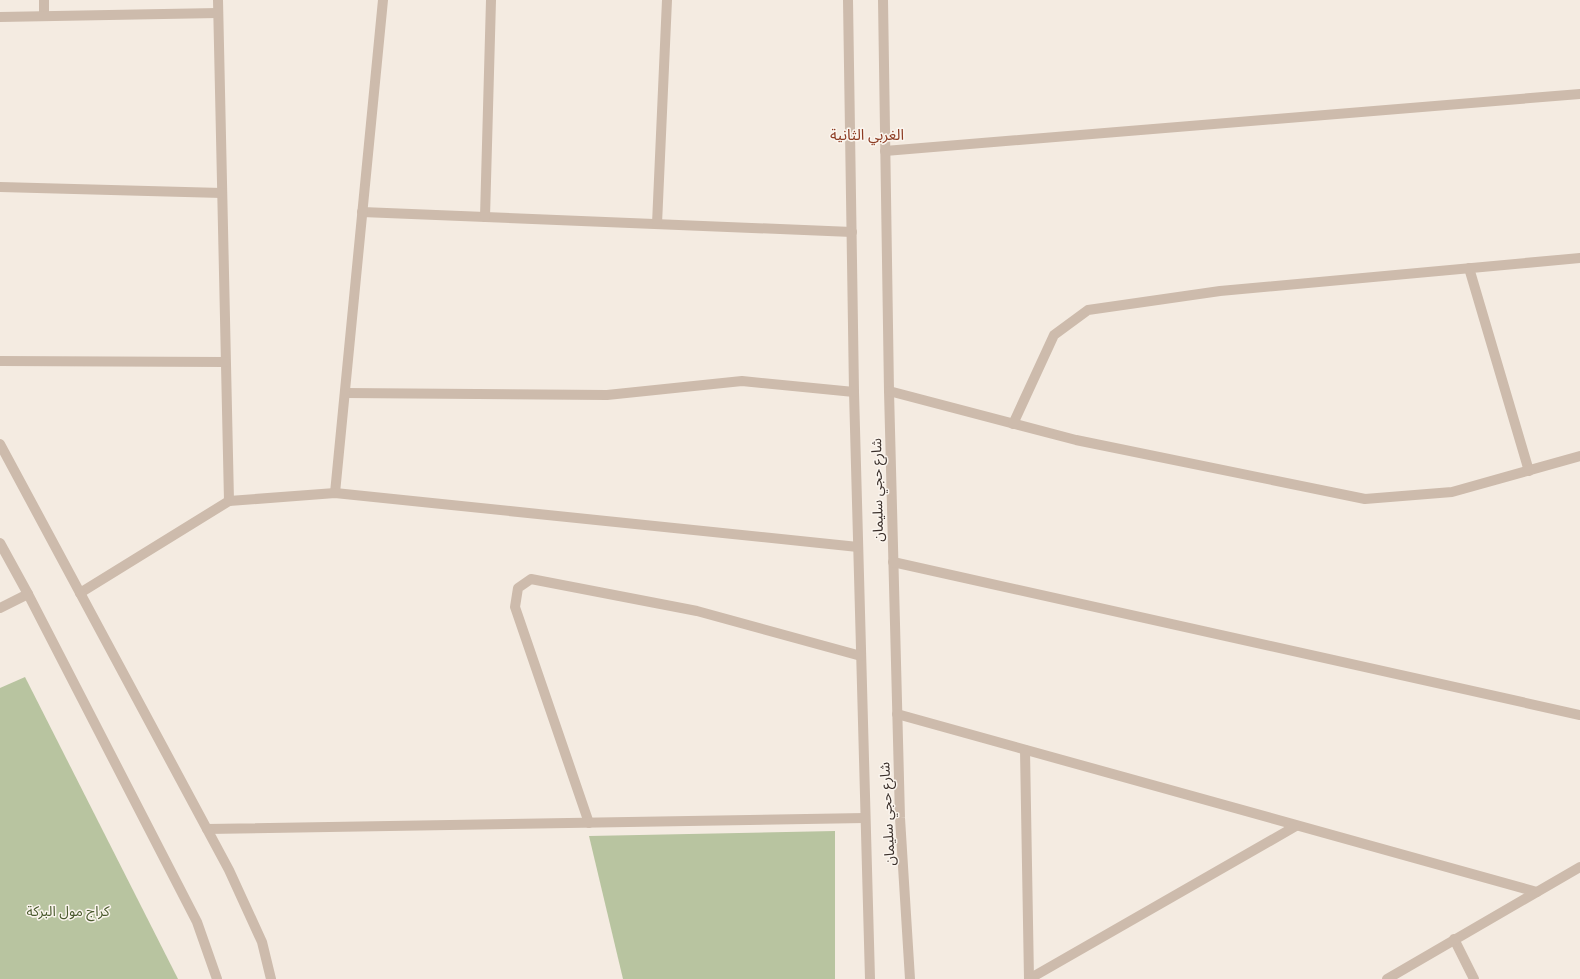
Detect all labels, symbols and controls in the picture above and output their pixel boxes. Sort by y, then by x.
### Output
district label: الغربي الثانية [830,126,904,146]
street label: شارع حجي سليمان [868,438,889,542]
street label: شارع حجي سليمان [876,762,901,866]
park label: كراج مول البركة [26,903,110,922]

